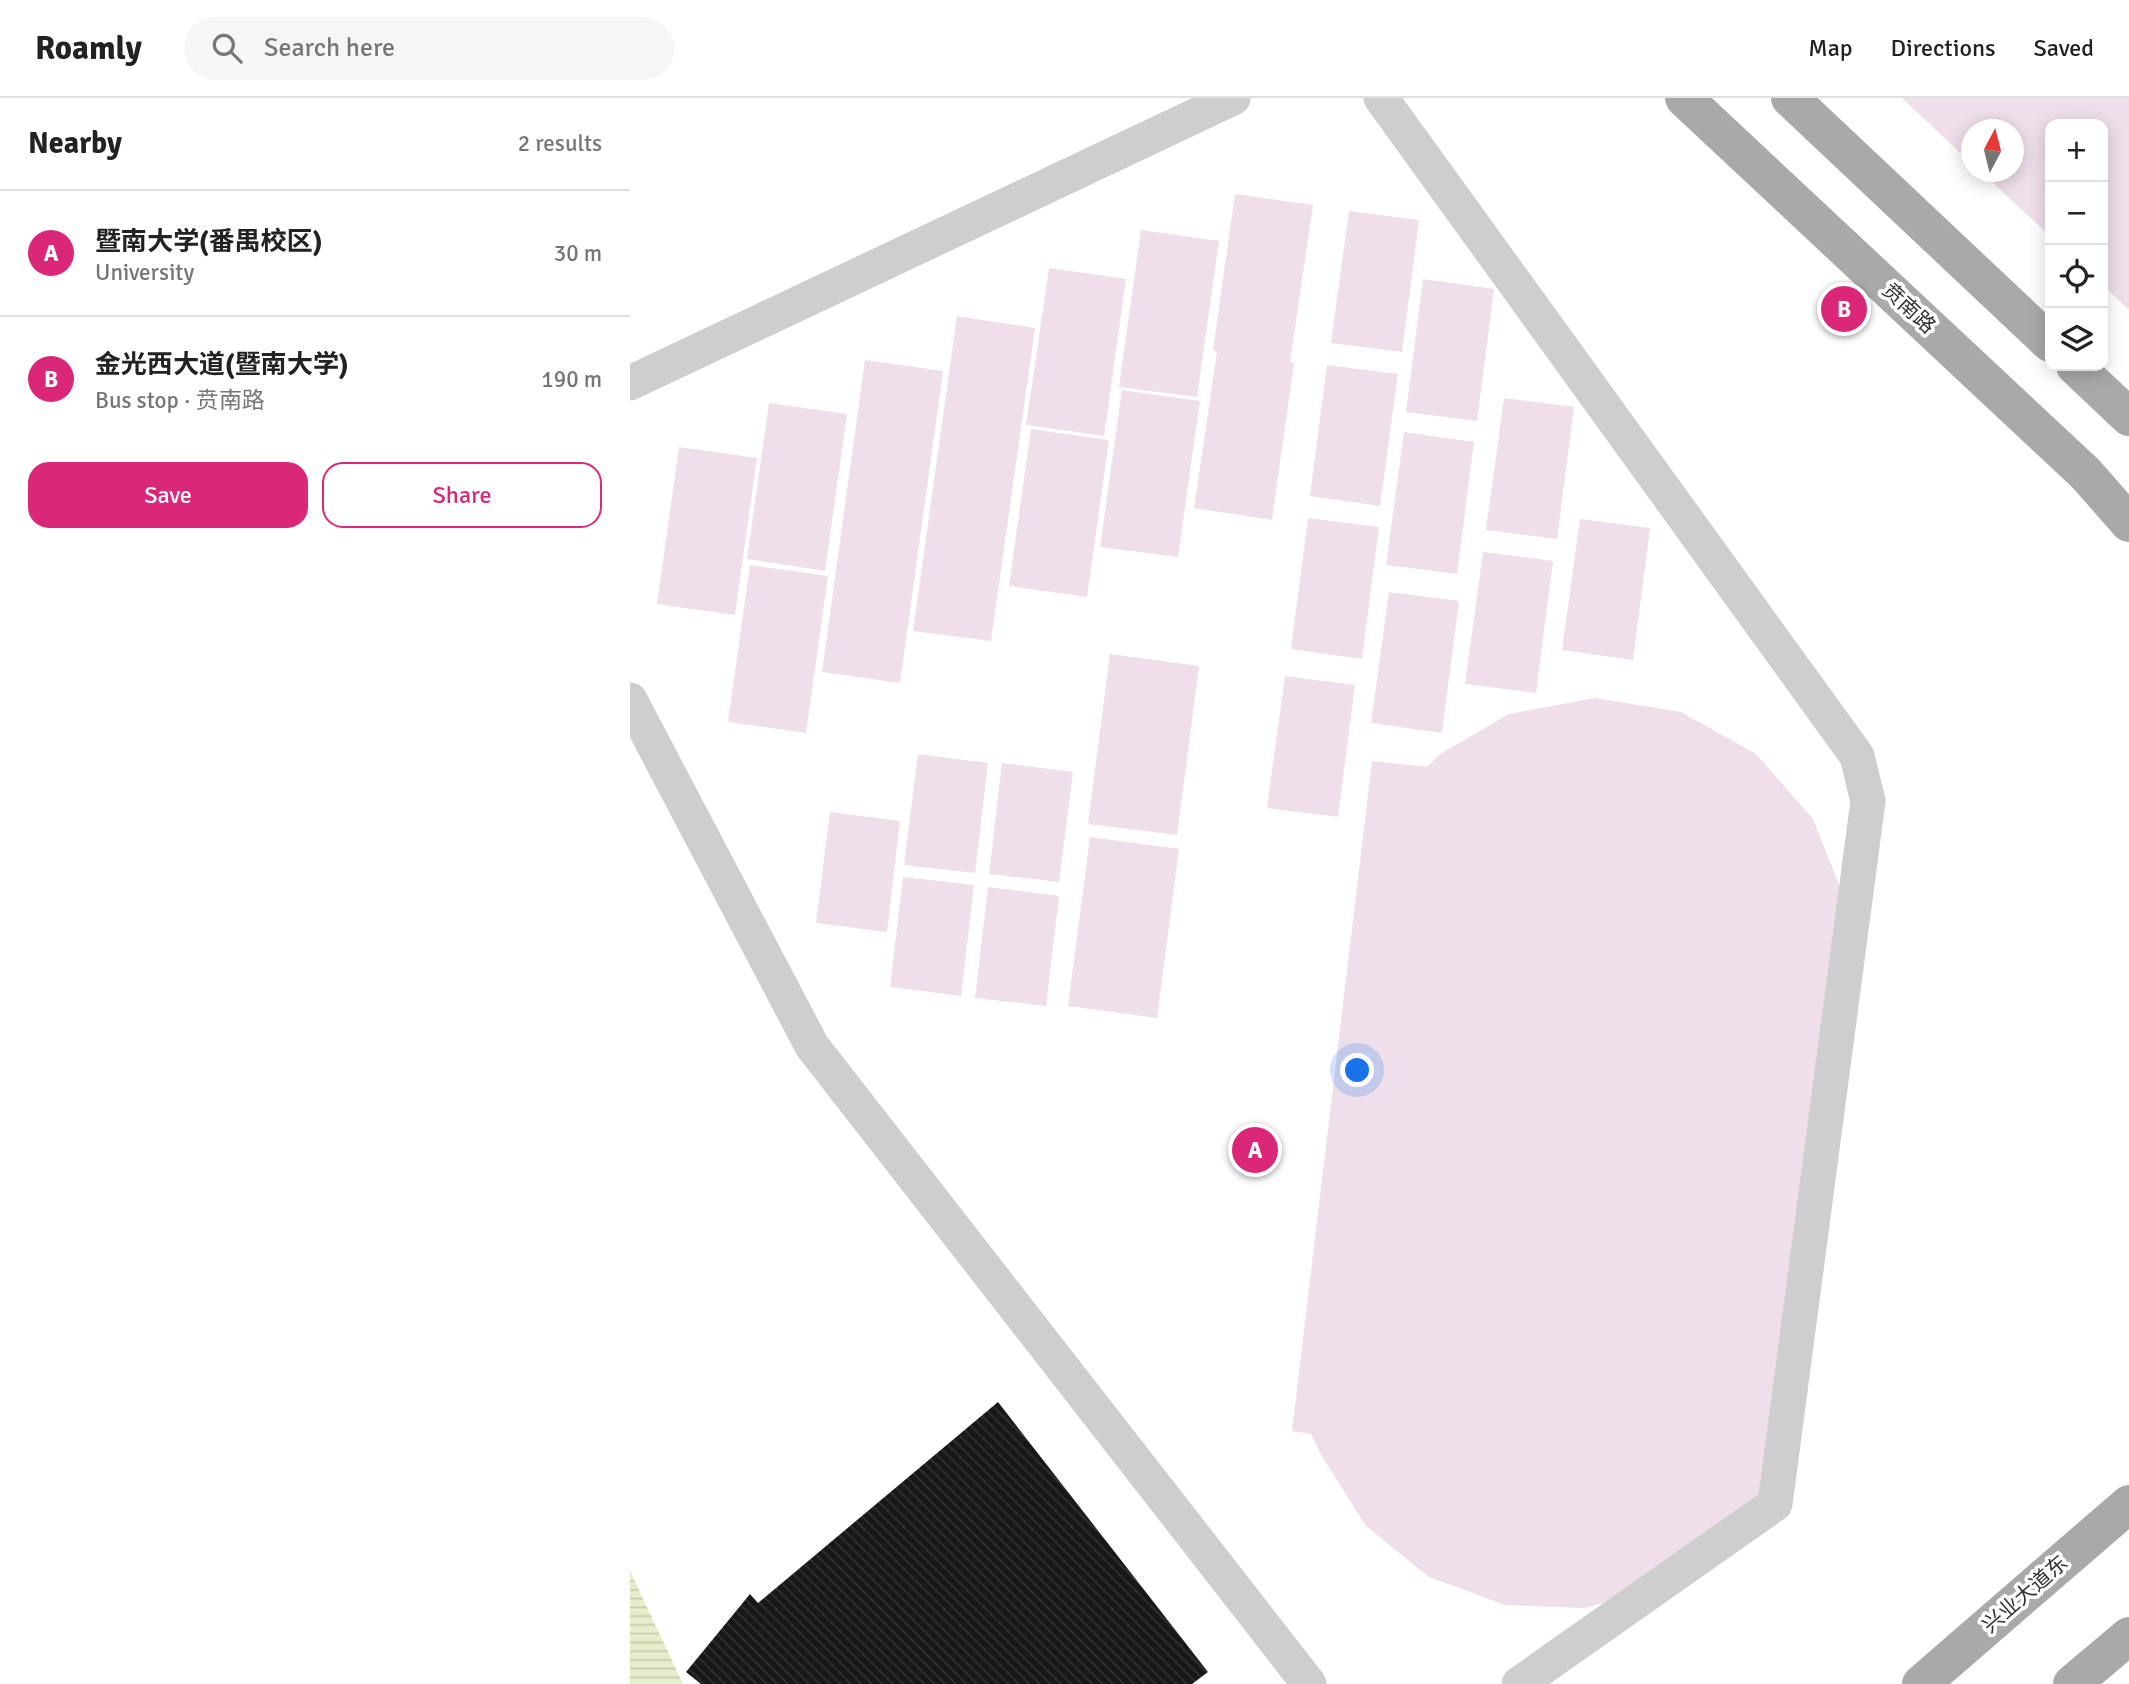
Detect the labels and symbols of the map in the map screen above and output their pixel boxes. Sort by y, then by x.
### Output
north arrow [1961,119,2024,182]
street label: 贲南路 [1877,277,1941,339]
pin: B [1821,283,1867,335]
your location [1340,1053,1374,1087]
pin: A [1232,1124,1278,1176]
street label: 兴业大道东 [1977,1550,2073,1638]

